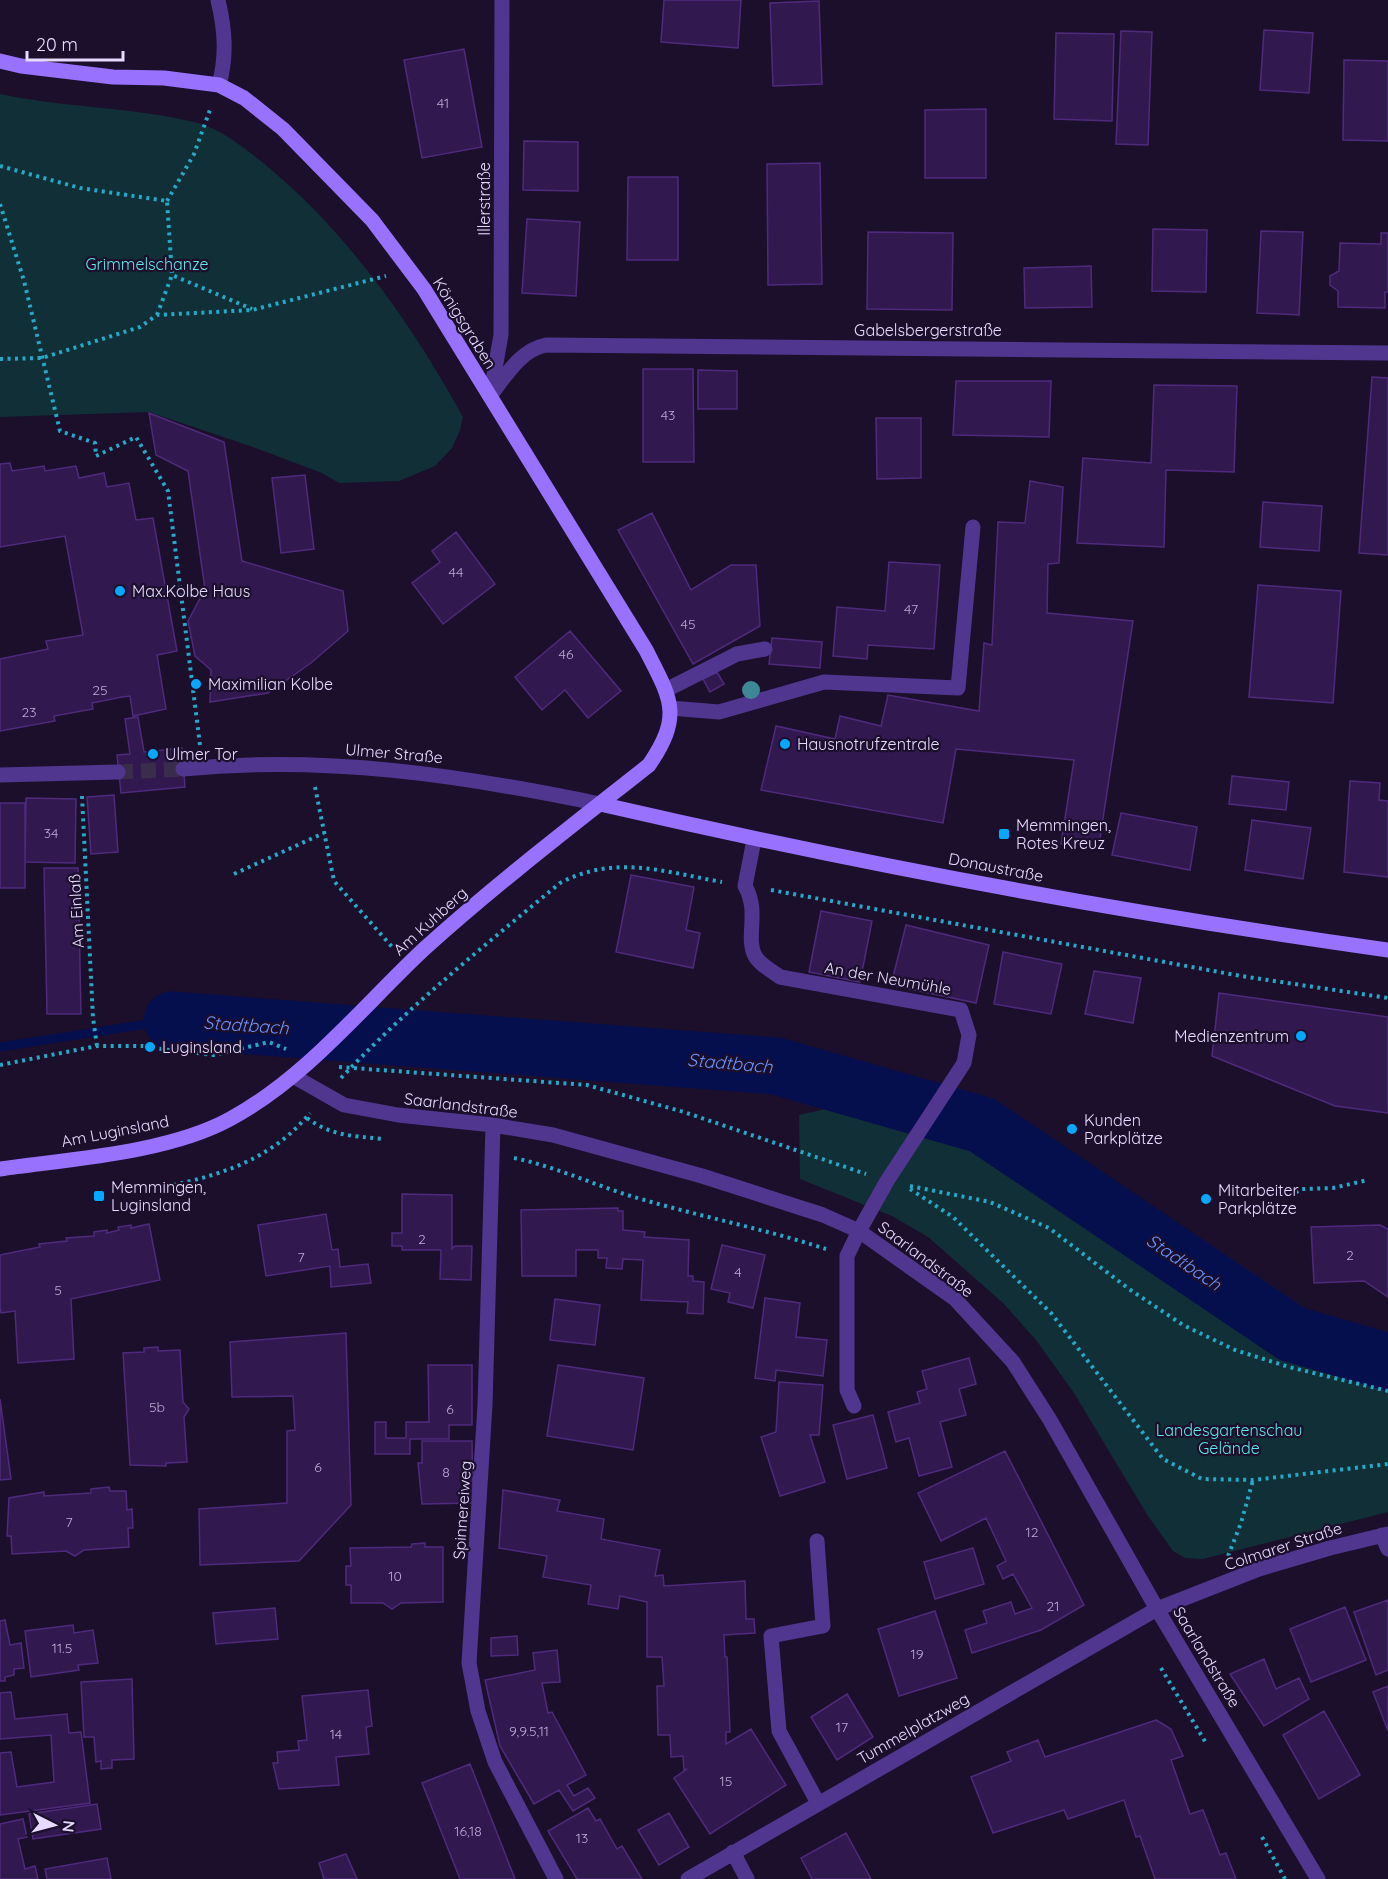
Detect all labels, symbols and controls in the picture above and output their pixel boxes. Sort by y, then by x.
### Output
scale bar [27,24,123,62]
text: 20 m [36,33,78,56]
house number: 41 [437,94,449,112]
street label: Illerstraße [474,162,494,236]
park label: Grimmelschanze [86,254,208,274]
street label: Königsgraben [429,274,501,372]
street label: Gabelsbergerstraße [854,320,1002,340]
house number: 43 [661,406,675,424]
house number: 44 [449,563,463,581]
place label: Max.Kolbe Haus [132,581,250,601]
marker: Max.Kolbe Haus [113,584,127,598]
house number: 47 [904,600,918,618]
house number: 45 [680,615,696,633]
house number: 46 [559,645,574,663]
place label: Maximilian Kolbe [208,674,333,694]
marker: Maximilian Kolbe [189,677,203,691]
house number: 25 [92,681,108,699]
house number: 23 [21,703,37,721]
place label: Hausnotrufzentrale [797,734,940,754]
marker: Hausnotrufzentrale [778,737,792,751]
street label: Ulmer Straße [344,739,444,767]
place label: Ulmer Tor [165,744,238,764]
marker: Ulmer Tor [146,747,160,761]
place label: Memmingen, Rotes Kreuz [1016,815,1111,853]
house number: 34 [44,824,58,842]
marker: Memmingen, Rotes Kreuz [997,827,1011,841]
street label: Donaustraße [947,848,1045,886]
street label: Am Einlaß [64,873,88,949]
street label: Am Kuhberg [389,883,471,959]
street label: An der Neumühle [823,957,953,999]
water label: Stadtbach [203,1011,290,1040]
place label: Medienzentrum [1174,1026,1289,1046]
marker: Medienzentrum [1294,1029,1308,1043]
place label: Luginsland [162,1037,242,1057]
marker: Luginsland [143,1040,157,1054]
water label: Stadtbach [686,1048,774,1078]
street label: Saarlandstraße [403,1088,519,1122]
place label: Kunden Parkplätze [1084,1110,1163,1148]
street label: Am Luginsland [59,1111,171,1151]
marker: Kunden Parkplätze [1065,1122,1079,1136]
place label: Memmingen, Luginsland [111,1177,206,1215]
place label: Mitarbeiter Parkplätze [1218,1180,1299,1218]
marker: Memmingen, Luginsland [92,1189,106,1203]
marker: Mitarbeiter Parkplätze [1199,1192,1213,1206]
street label: Saarlandstraße [874,1217,978,1301]
water label: Stadtbach [1142,1229,1227,1296]
house number: 2 [418,1230,426,1248]
house number: 2 [1346,1246,1354,1264]
house number: 7 [297,1248,305,1266]
house number: 4 [734,1263,742,1281]
house number: 5 [54,1281,62,1299]
house number: 5b [149,1398,165,1416]
house number: 6 [446,1400,454,1418]
park label: Landesgartenschau Gelände [1156,1420,1302,1458]
house number: 6 [314,1458,322,1476]
street label: Spinnereiweg [449,1460,475,1560]
house number: 8 [442,1463,450,1481]
house number: 7 [65,1513,73,1531]
street label: Colmarer Straße [1222,1518,1344,1574]
house number: 12 [1026,1523,1039,1541]
house number: 10 [388,1567,402,1585]
house number: 21 [1047,1597,1059,1615]
street label: Saarlandstraße [1169,1603,1245,1711]
house number: 11.5 [52,1639,72,1657]
house number: 19 [911,1645,924,1663]
street label: Tummelplatzweg [853,1688,973,1768]
house number: 17 [836,1718,848,1736]
house number: 9,9.5,11 [509,1722,549,1740]
house number: 14 [330,1725,342,1743]
house number: 15 [720,1772,732,1790]
north arrow [24,1795,84,1855]
text: N [58,1820,79,1833]
house number: 16,18 [454,1822,482,1840]
house number: 13 [576,1829,588,1847]

